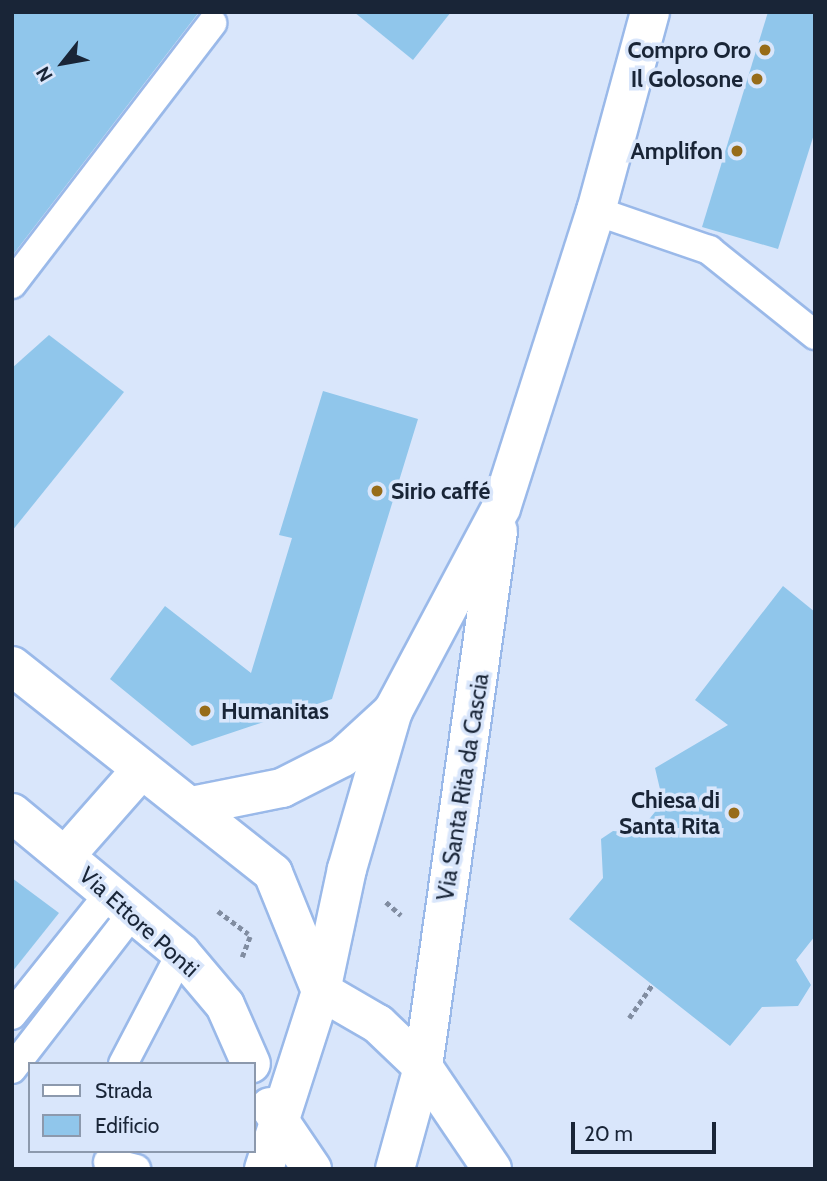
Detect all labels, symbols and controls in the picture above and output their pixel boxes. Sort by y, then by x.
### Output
north arrow [28,28,98,98]
place label: Compro Oro [627,36,751,64]
marker: Compro Oro [757,42,773,58]
text: N [31,62,58,86]
place label: Il Golosone [631,65,743,93]
marker: Il Golosone [749,71,765,87]
place label: Amplifon [630,137,723,165]
marker: Amplifon [729,143,745,159]
place label: Sirio caffé [391,477,490,505]
marker: Sirio caffé [369,483,385,499]
street label: Via Santa Rita da Cascia [431,671,495,903]
place label: Humanitas [221,697,329,725]
marker: Humanitas [195,701,215,721]
place label: Chiesa di Santa Rita [619,786,720,840]
marker: Chiesa di Santa Rita [726,805,742,821]
street label: Via Ettore Ponti [74,861,204,983]
legend [28,1062,256,1153]
text: Strada [95,1078,152,1103]
scale bar [575,1108,720,1152]
text: Edificio [95,1113,159,1138]
text: 20 m [584,1121,633,1146]

